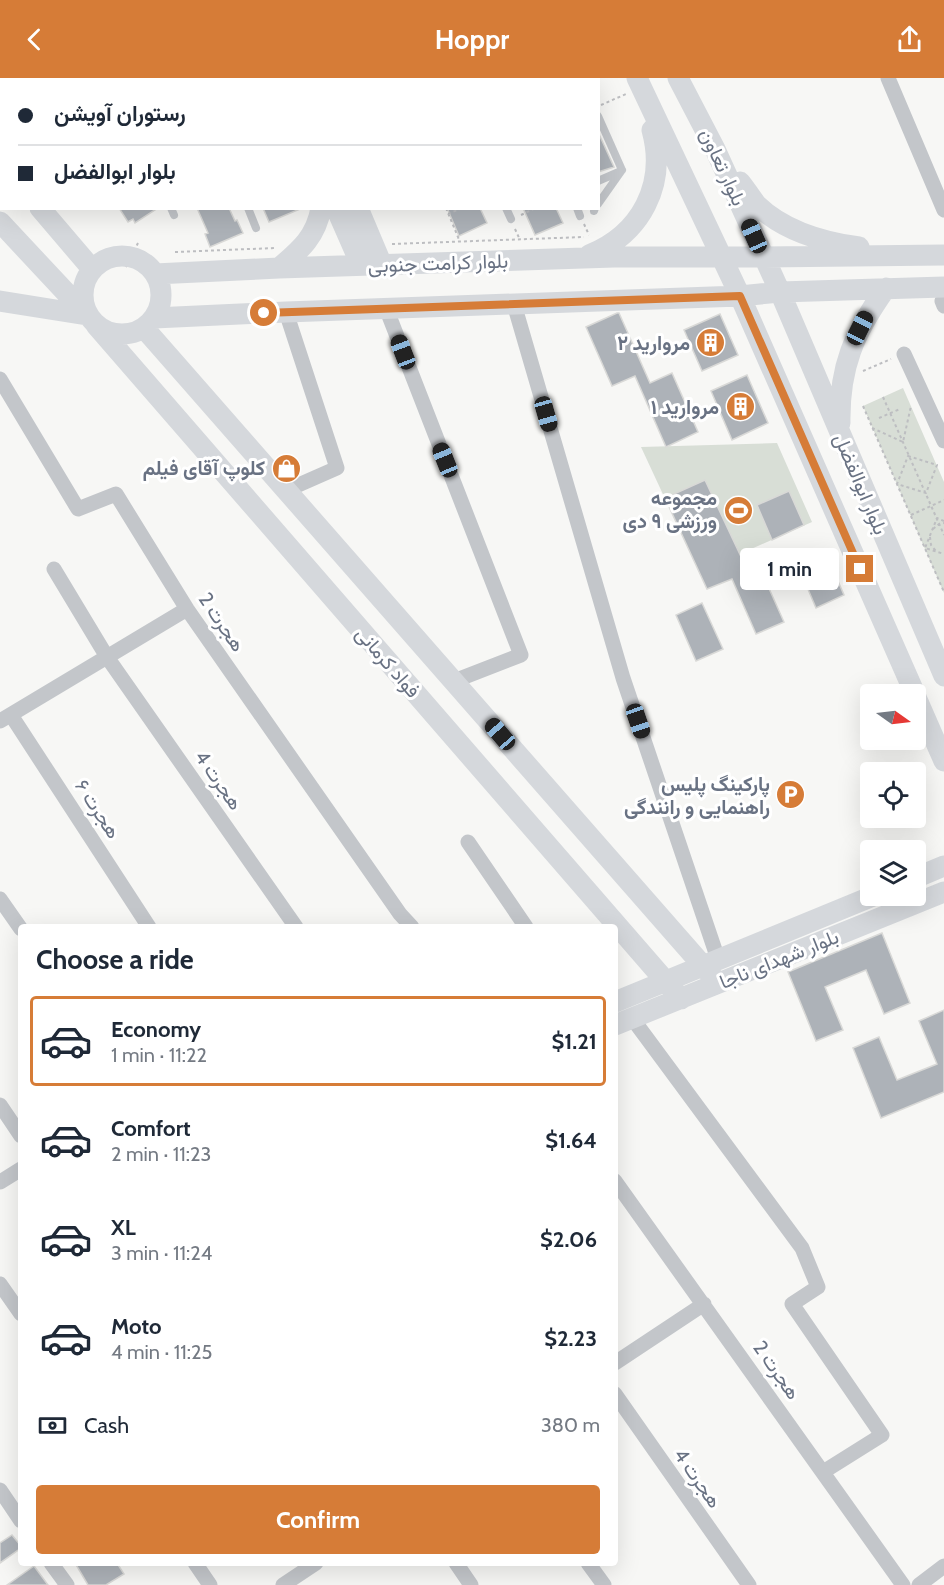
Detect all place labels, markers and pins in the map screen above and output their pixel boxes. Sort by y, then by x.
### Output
building icon: مروارید ۲ [695,327,727,359]
place label: مروارید ۲ [617,331,690,356]
building icon: مروارید ۱ [724,391,756,423]
place label: مروارید ۱ [651,395,719,420]
shop icon: کلوپ آقای فیلم [270,452,302,484]
place label: کلوپ آقای فیلم [143,456,265,482]
place label: مجموعه ورزشی ۹ دی [623,486,717,534]
sports icon: مجموعه ورزشی ۹ دی [722,494,754,526]
place label: پارکینگ پلیس راهنمایی و رانندگی [624,772,770,820]
parking icon: پارکینگ پلیس راهنمایی و رانندگی [775,779,807,811]

